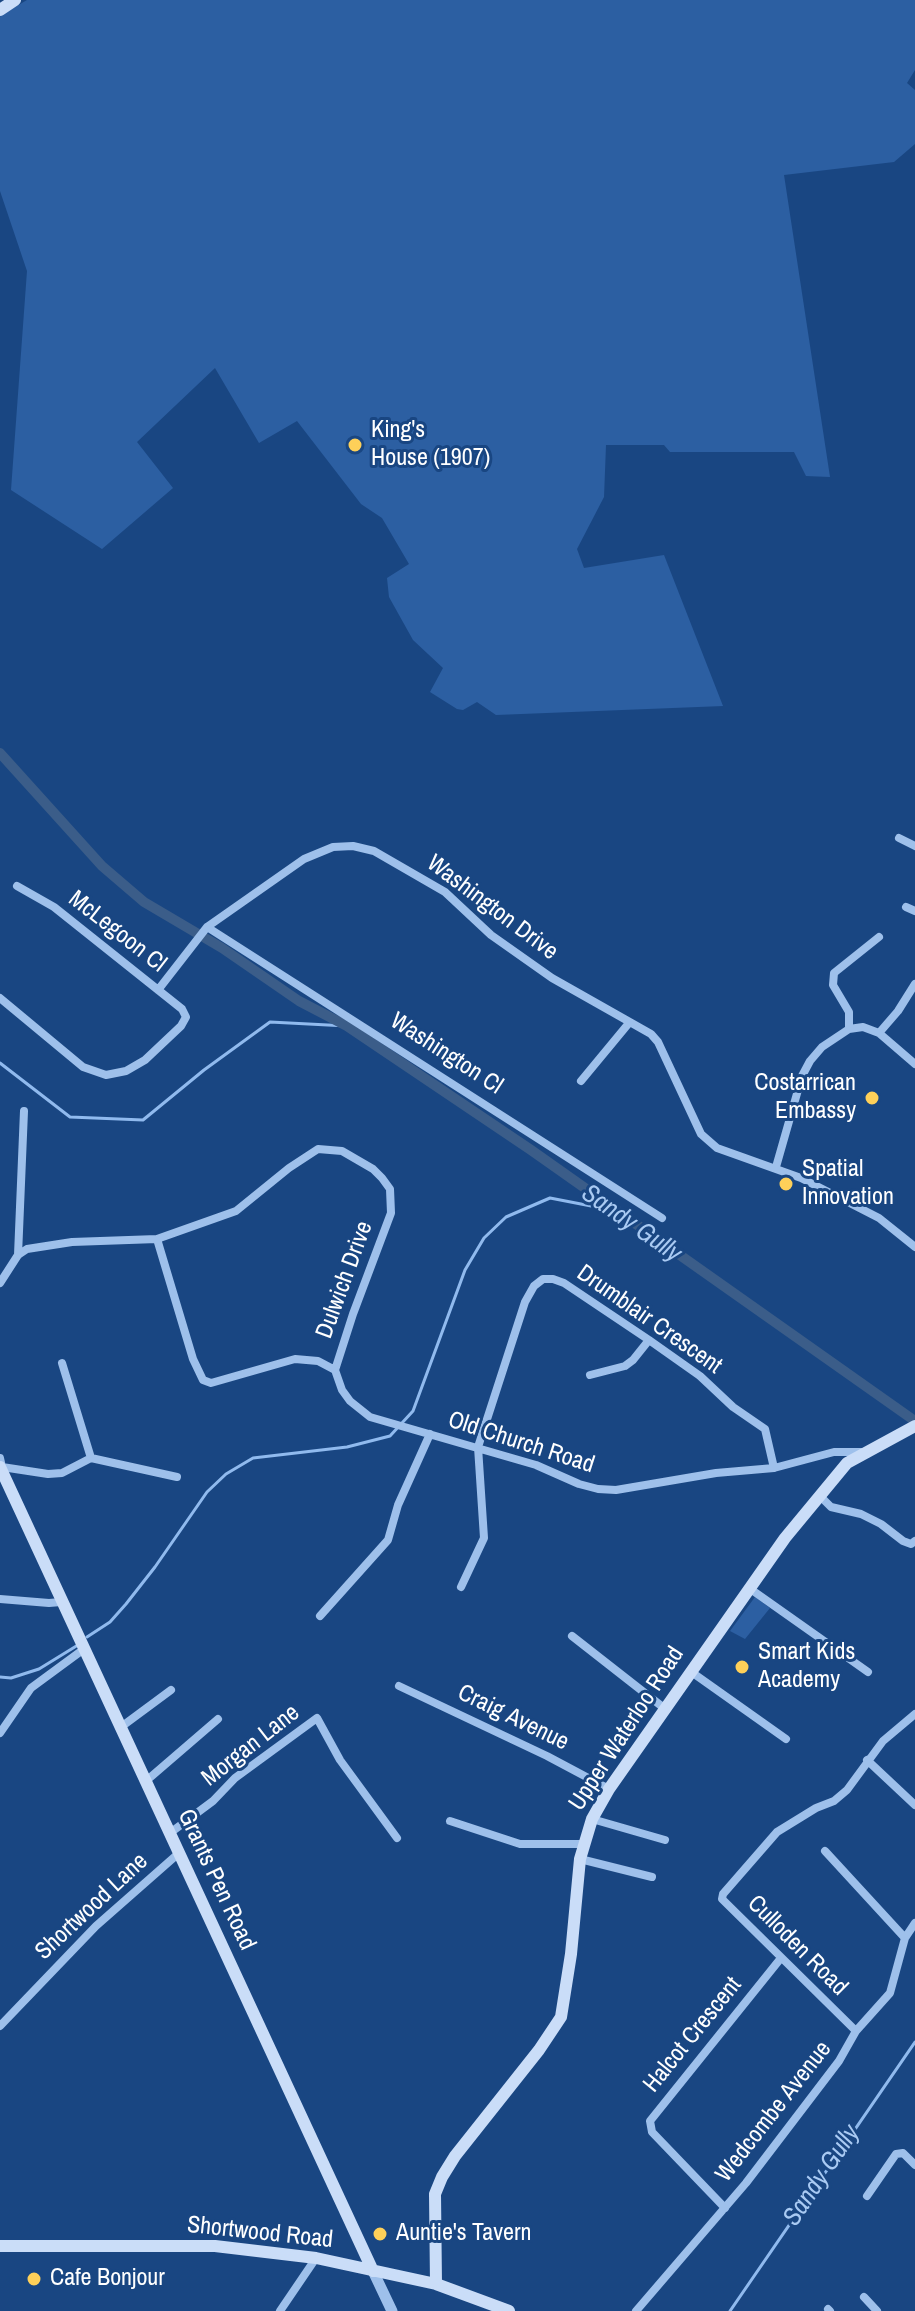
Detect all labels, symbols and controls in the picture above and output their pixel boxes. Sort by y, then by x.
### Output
place label: King's House (1907) [371,417,490,473]
marker: King's House (1907) [346,436,364,454]
street label: Washington Drive [421,849,563,967]
street label: McLegoon Cl [62,885,172,979]
street label: Washington Cl [384,1007,508,1101]
place label: Costarrican Embassy [754,1070,856,1126]
marker: Costarrican Embassy [863,1089,881,1107]
place label: Spatial Innovation [802,1156,894,1212]
marker: Spatial Innovation [777,1175,795,1193]
water label: Sandy Gully [575,1178,687,1270]
street label: Dulwich Drive [311,1218,379,1342]
street label: Drumblair Crescent [571,1259,727,1381]
street label: Old Church Road [444,1406,598,1480]
place label: Smart Kids Academy [758,1639,855,1695]
street label: Upper Waterloo Road [563,1642,691,1816]
marker: Smart Kids Academy [733,1658,751,1676]
street label: Craig Avenue [453,1679,573,1757]
street label: Morgan Lane [196,1699,306,1793]
street label: Grants Pen Road [171,1805,261,1955]
street label: Shortwood Lane [30,1848,154,1966]
street label: Culloden Road [741,1890,853,2002]
street label: Halcot Crescent [638,1972,748,2098]
street label: Wedcombe Avenue [710,2036,838,2188]
water label: Sandy Gully [777,2120,867,2232]
street label: Shortwood Road [186,2211,334,2255]
place label: Auntie's Tavern [396,2220,531,2248]
marker: Auntie's Tavern [371,2225,389,2243]
place label: Cafe Bonjour [50,2265,165,2293]
marker: Cafe Bonjour [25,2270,43,2288]

